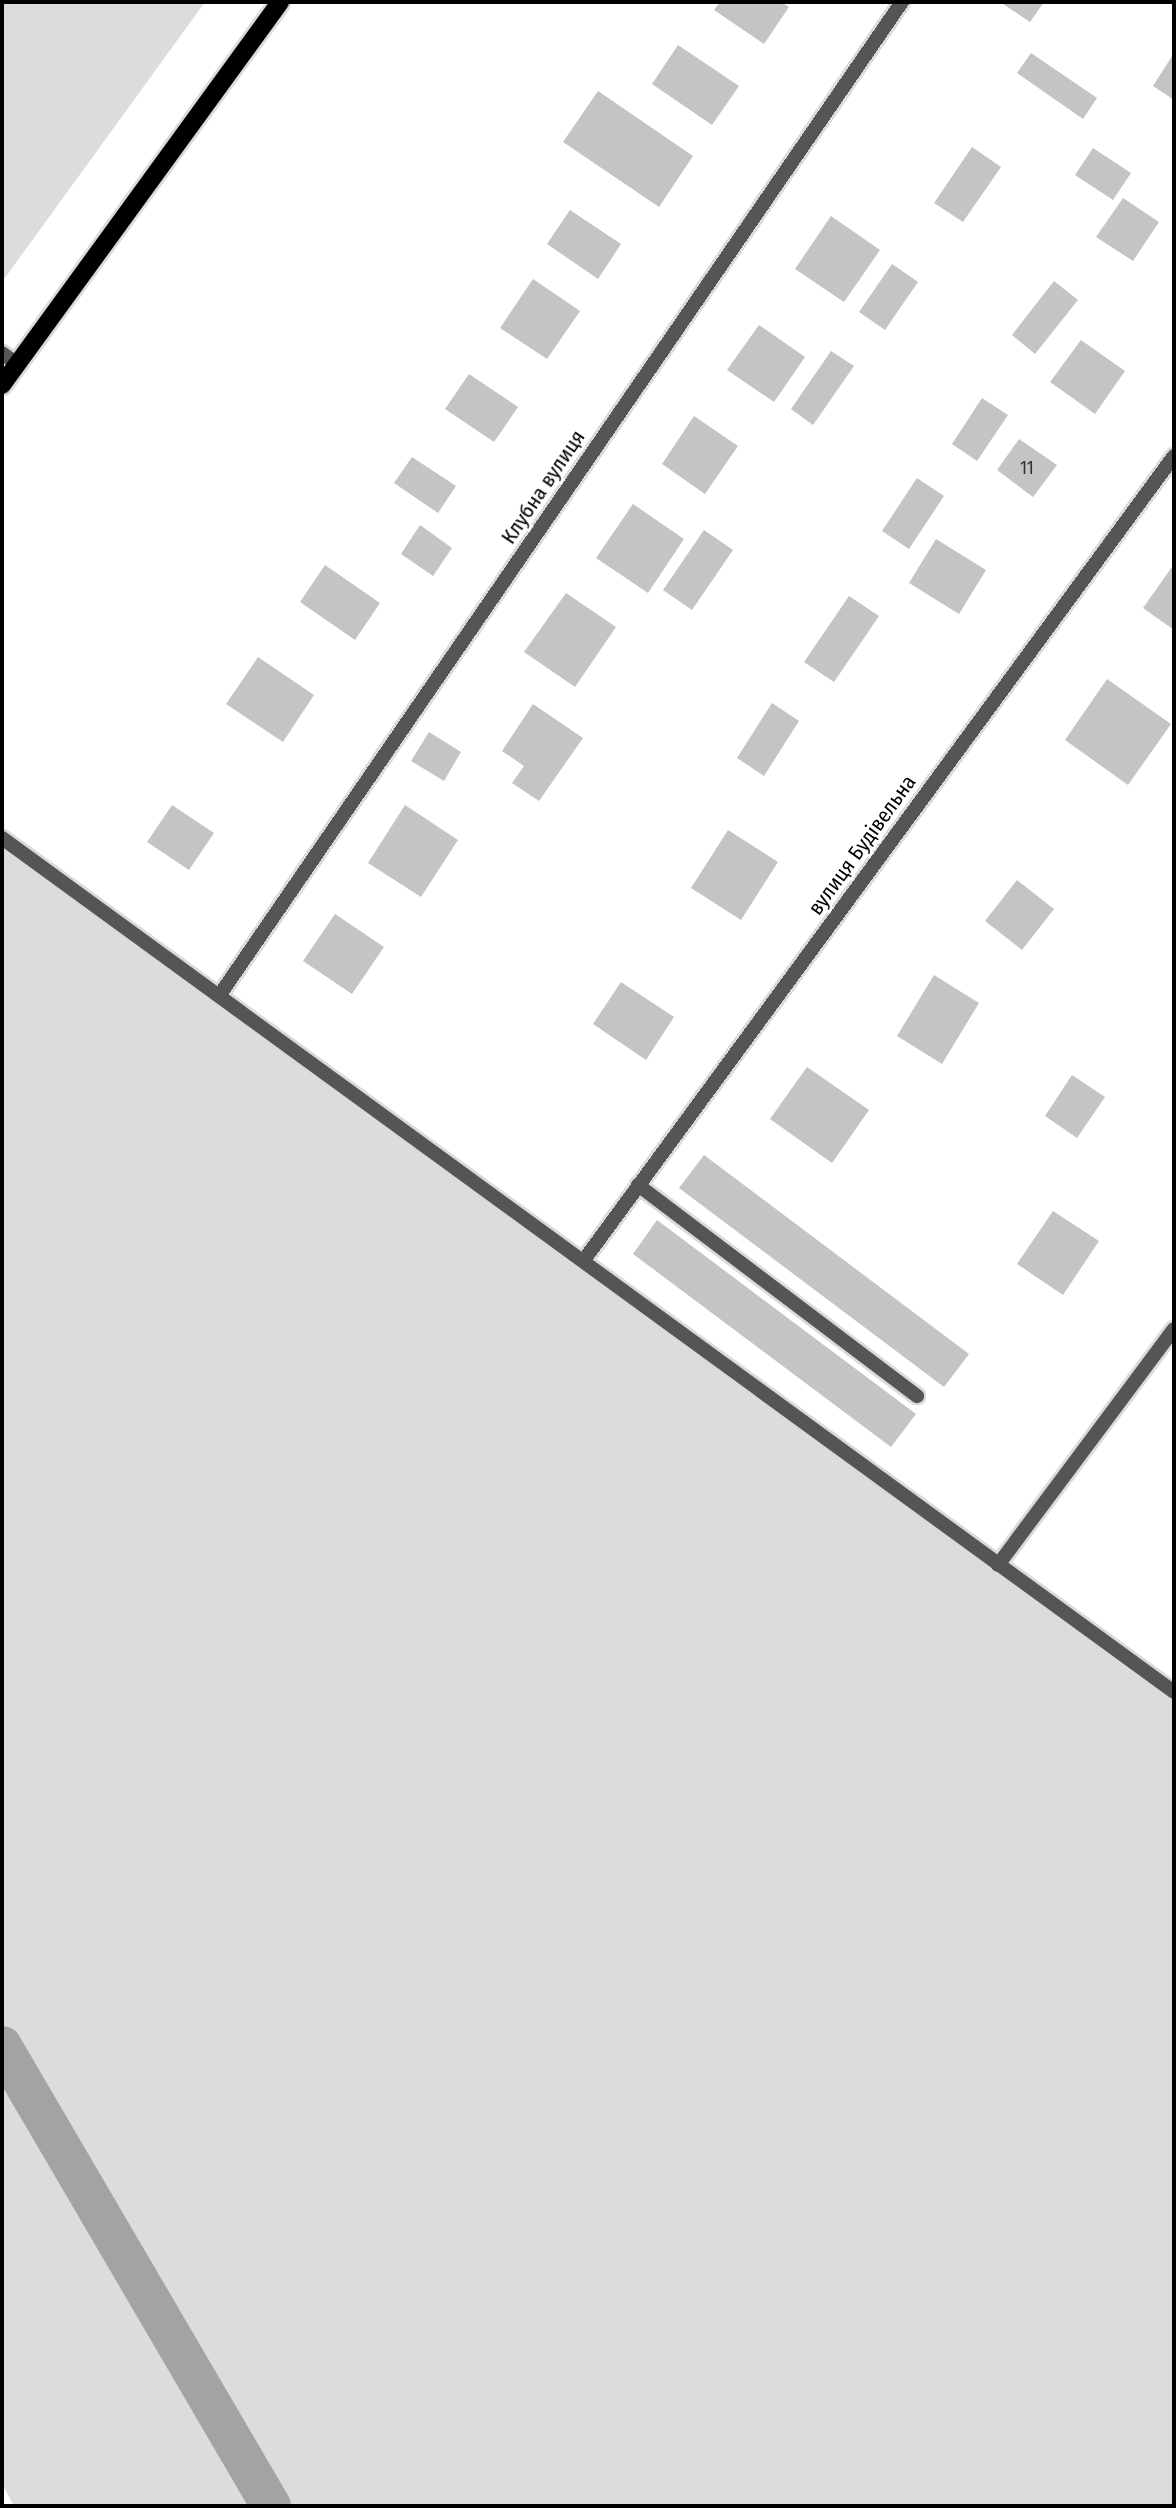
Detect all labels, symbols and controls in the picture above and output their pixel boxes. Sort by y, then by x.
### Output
street label: Клубна вулиця [496,425,590,549]
house number: 11 [1020,457,1034,479]
street label: вулиця Будівельна [803,770,921,920]

